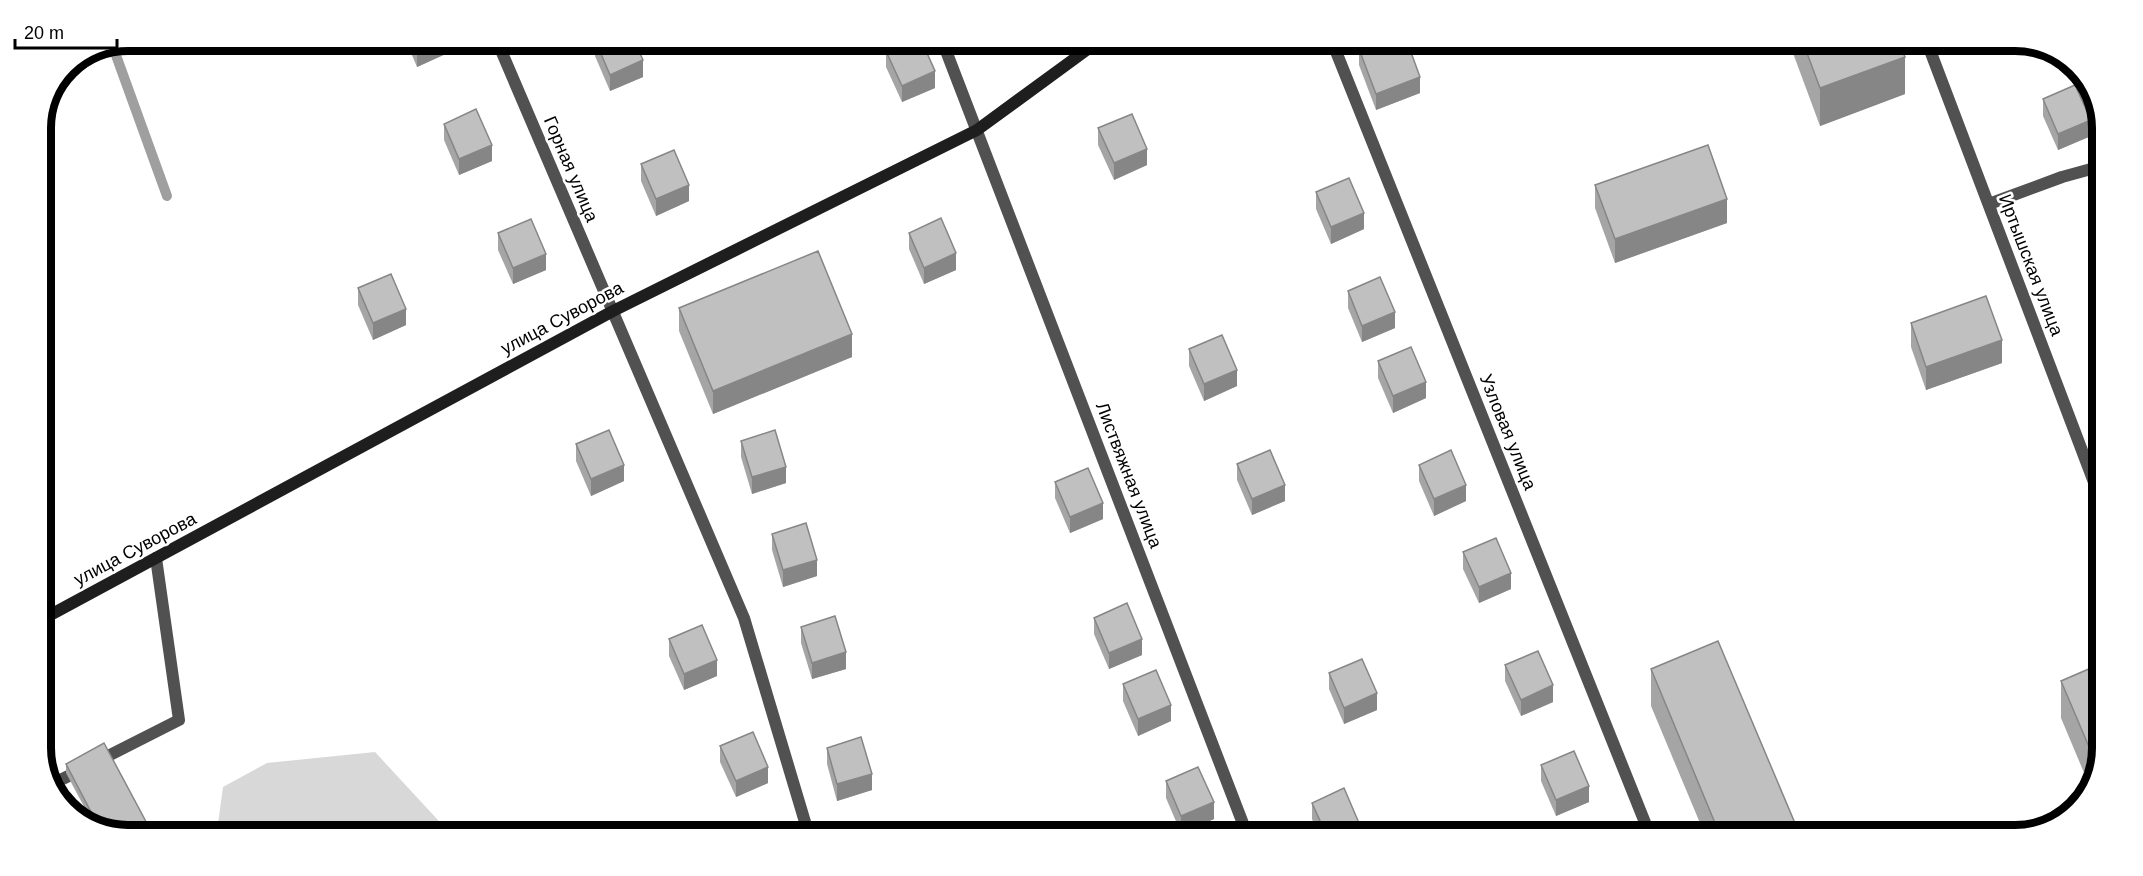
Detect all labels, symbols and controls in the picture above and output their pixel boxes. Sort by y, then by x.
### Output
scale bar [15,12,117,50]
text: 20 m [24,23,64,43]
street label: Горная улица [540,113,603,226]
street label: Иртышская улица [1995,192,2068,339]
street label: улица Суворова [498,277,627,359]
street label: Узловая улица [1476,371,1541,494]
street label: Листвяжная улица [1092,399,1166,552]
street label: улица Суворова [71,508,200,590]

